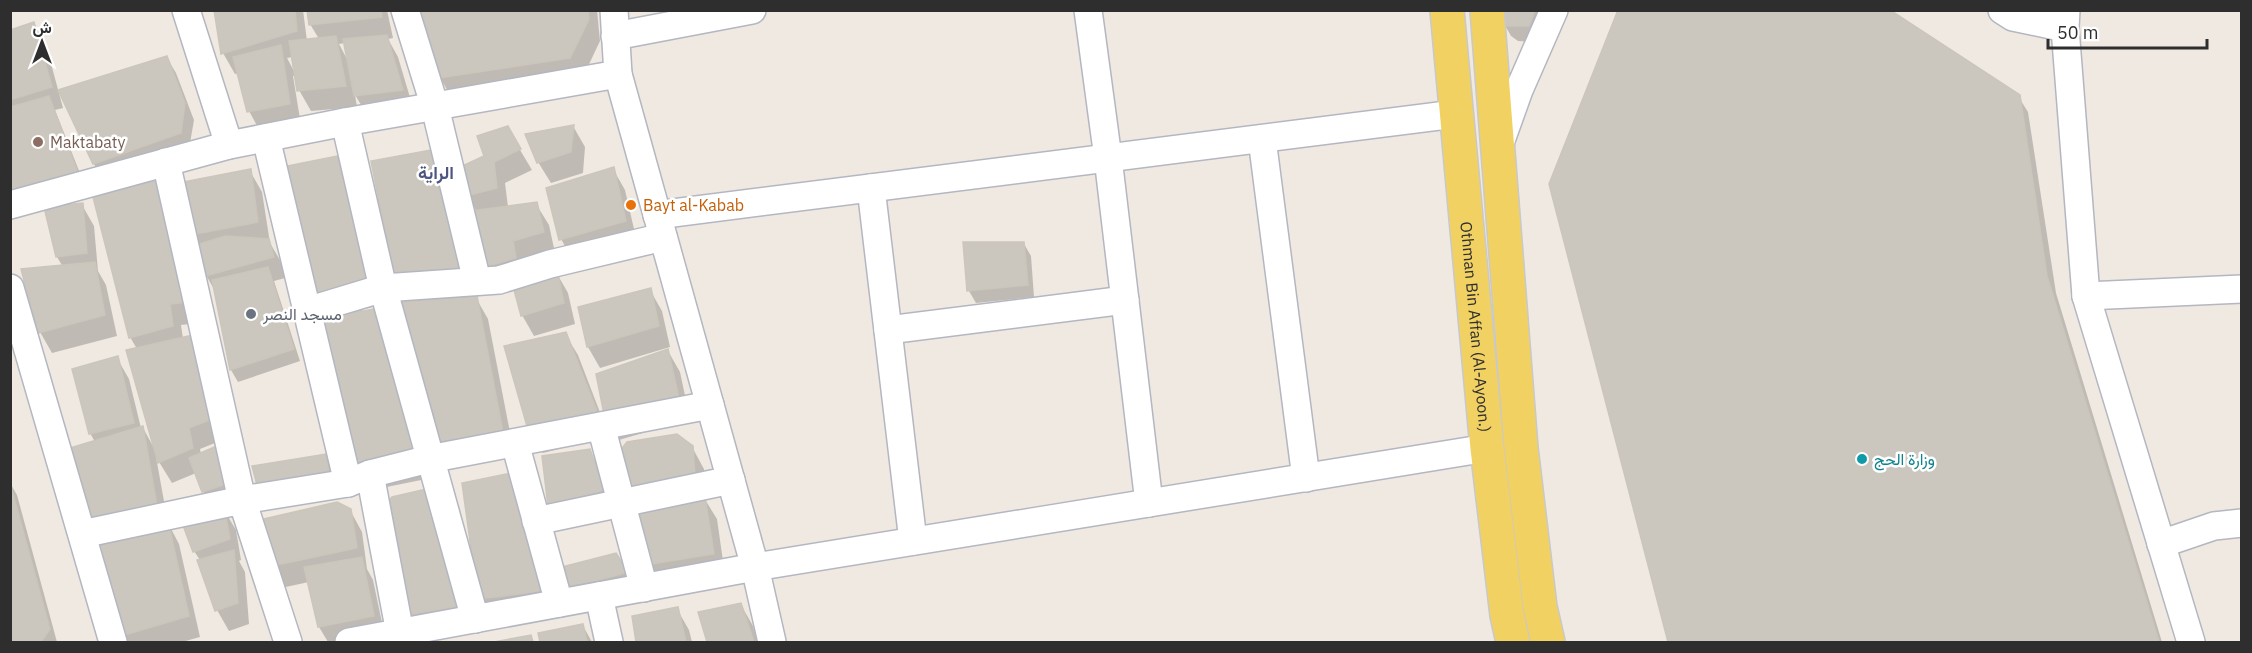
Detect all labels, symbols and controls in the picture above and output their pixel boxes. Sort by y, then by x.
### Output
north arrow [12,12,72,72]
scale bar [2048,12,2207,50]
text: ش [32,17,52,37]
text: 50 m [2057,21,2099,44]
place label: Maktabaty [50,132,125,152]
marker: Maktabaty [31,135,45,149]
district label: الراية [418,161,454,184]
place label: Bayt al-Kabab [643,195,744,215]
marker: Bayt al-Kabab [624,198,638,212]
street label: Othman Bin Affan (Al-Ayoon.) [1456,220,1495,433]
place label: مسجد النصر [262,304,342,325]
marker: مسجد النصر [244,307,258,321]
place label: وزارة الحج [1874,449,1935,471]
marker: وزارة الحج [1855,452,1869,466]

